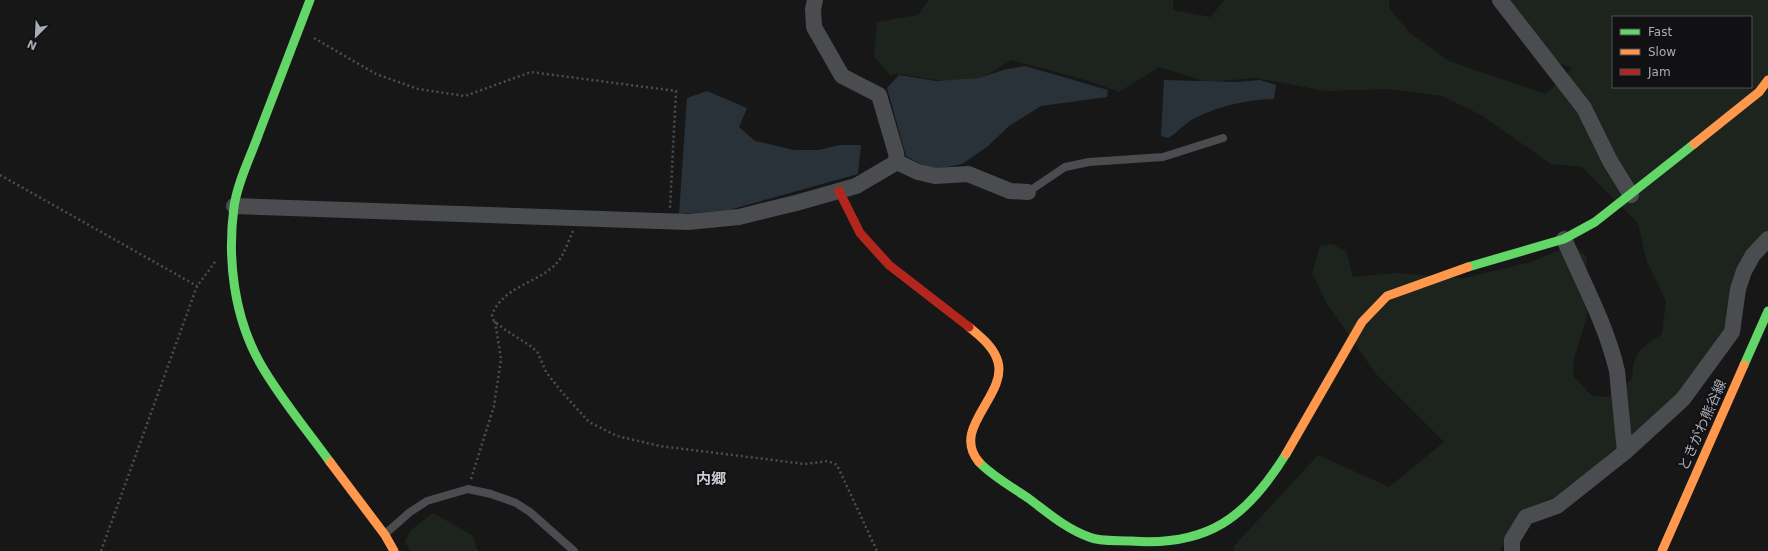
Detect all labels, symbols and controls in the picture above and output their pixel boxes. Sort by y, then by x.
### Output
north arrow [16,16,56,56]
legend [1612,16,1752,88]
text: Fast [1648,25,1672,39]
text: N [25,37,39,52]
text: Slow [1648,45,1676,59]
text: Jam [1647,65,1671,79]
street label: ときがわ熊谷線 [1675,377,1729,473]
district label: 内郷 [696,470,726,488]

